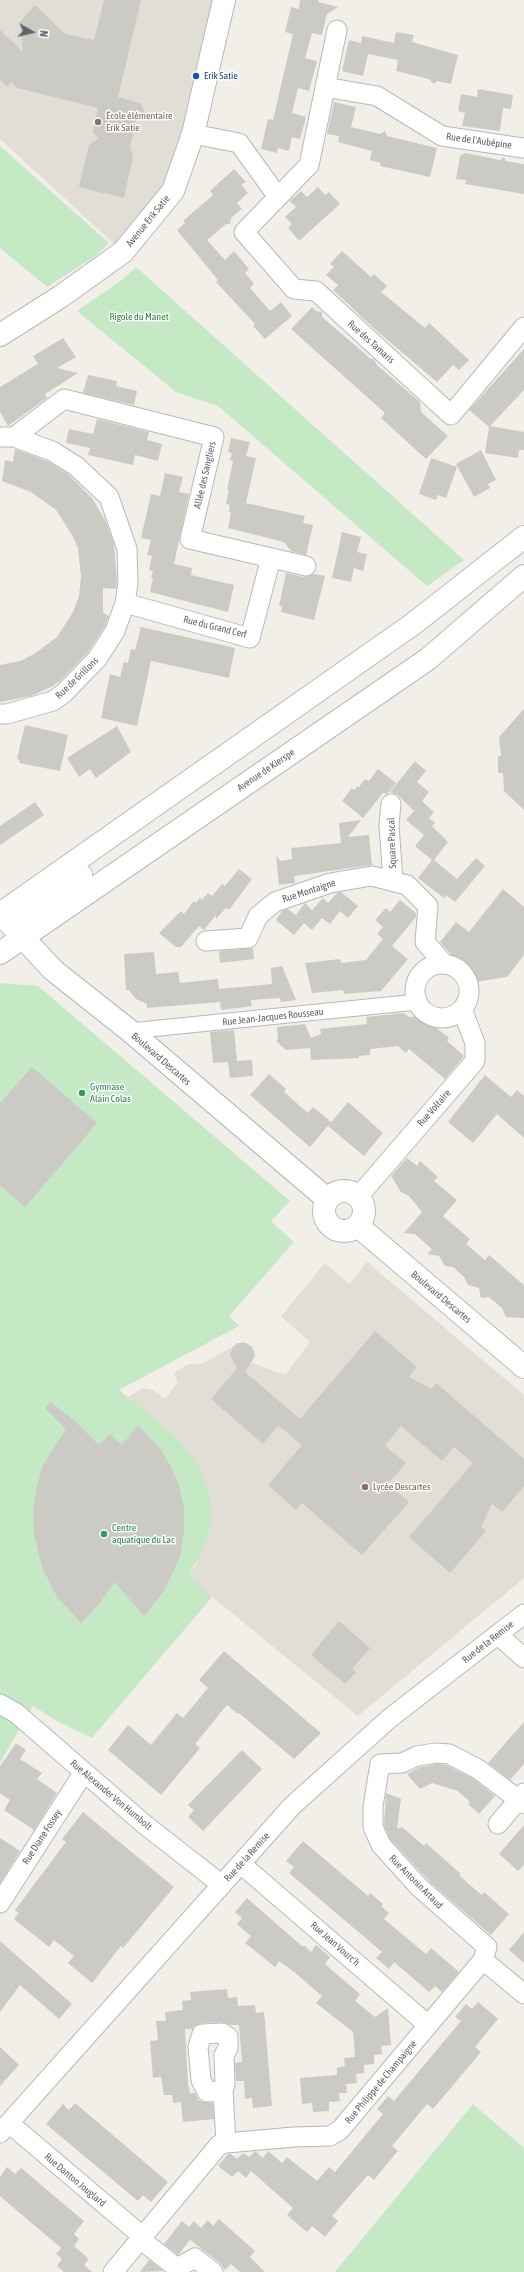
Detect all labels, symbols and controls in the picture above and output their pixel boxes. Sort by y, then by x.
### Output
north arrow [12,12,52,52]
text: N [37,30,50,38]
place label: Erik Satie [204,70,238,82]
marker: Erik Satie [191,71,201,81]
place label: École élémentaire Erik Satie [106,110,173,134]
marker: École élémentaire Erik Satie [93,117,103,127]
street label: Rue de l'Aubépine [445,130,513,152]
street label: Avenue Erik Satie [124,193,172,249]
park label: Rigole du Manet [109,311,169,323]
street label: Rue des Tamaris [345,318,397,366]
street label: Allée des Sangliers [191,440,219,510]
street label: Rue du Grand Cerf [182,613,248,641]
street label: Rue de Grillons [53,655,101,701]
street label: Avenue de Kierspe [235,746,297,794]
street label: Square Pascal [385,817,399,869]
street label: Rue Montaigne [281,877,337,905]
street label: Rue Jean-Jacques Rousseau [222,1006,324,1028]
street label: Boulevard Descartes [129,1030,193,1088]
place label: Gymnase Alain Colas [90,1081,131,1104]
street label: Rue Voltaire [415,1087,453,1129]
marker: Gymnase Alain Colas [77,1088,87,1098]
street label: Boulevard Descartes [409,1268,473,1326]
place label: Lycée Descartes [373,1481,430,1493]
marker: Lycée Descartes [360,1482,370,1492]
place label: Centre aquatique du Lac [112,1522,175,1546]
marker: Centre aquatique du Lac [99,1529,109,1539]
street label: Rue de la Remise [460,1618,516,1666]
street label: Rue Alexander Von Humbolt [68,1757,154,1833]
street label: Rue Diane Fossey [20,1807,64,1867]
street label: Rue de la Remise [222,1830,272,1884]
street label: Rue Antonin Artaud [387,1853,445,1911]
street label: Rue Jean Vourc'h [308,1919,362,1969]
street label: Rue Philippe de Champaigne [343,2038,419,2126]
street label: Rue Danton Jouglard [42,2151,108,2209]

